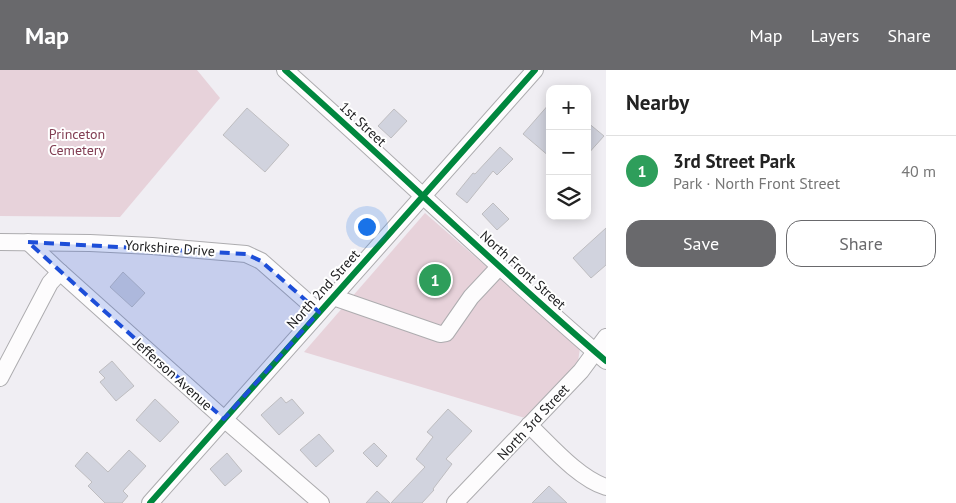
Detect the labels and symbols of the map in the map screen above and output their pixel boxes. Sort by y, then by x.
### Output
street label: 1st Street [336,98,390,150]
park label: Princeton Cemetery [49,125,106,159]
your location [354,214,380,240]
street label: North Front Street [476,227,570,314]
street label: Yorkshire Drive [125,236,215,260]
street label: North 2nd Street [283,245,364,332]
pin: 1 [419,261,451,299]
street label: Jefferson Avenue [129,333,216,414]
street label: North 3rd Street [493,380,573,464]

